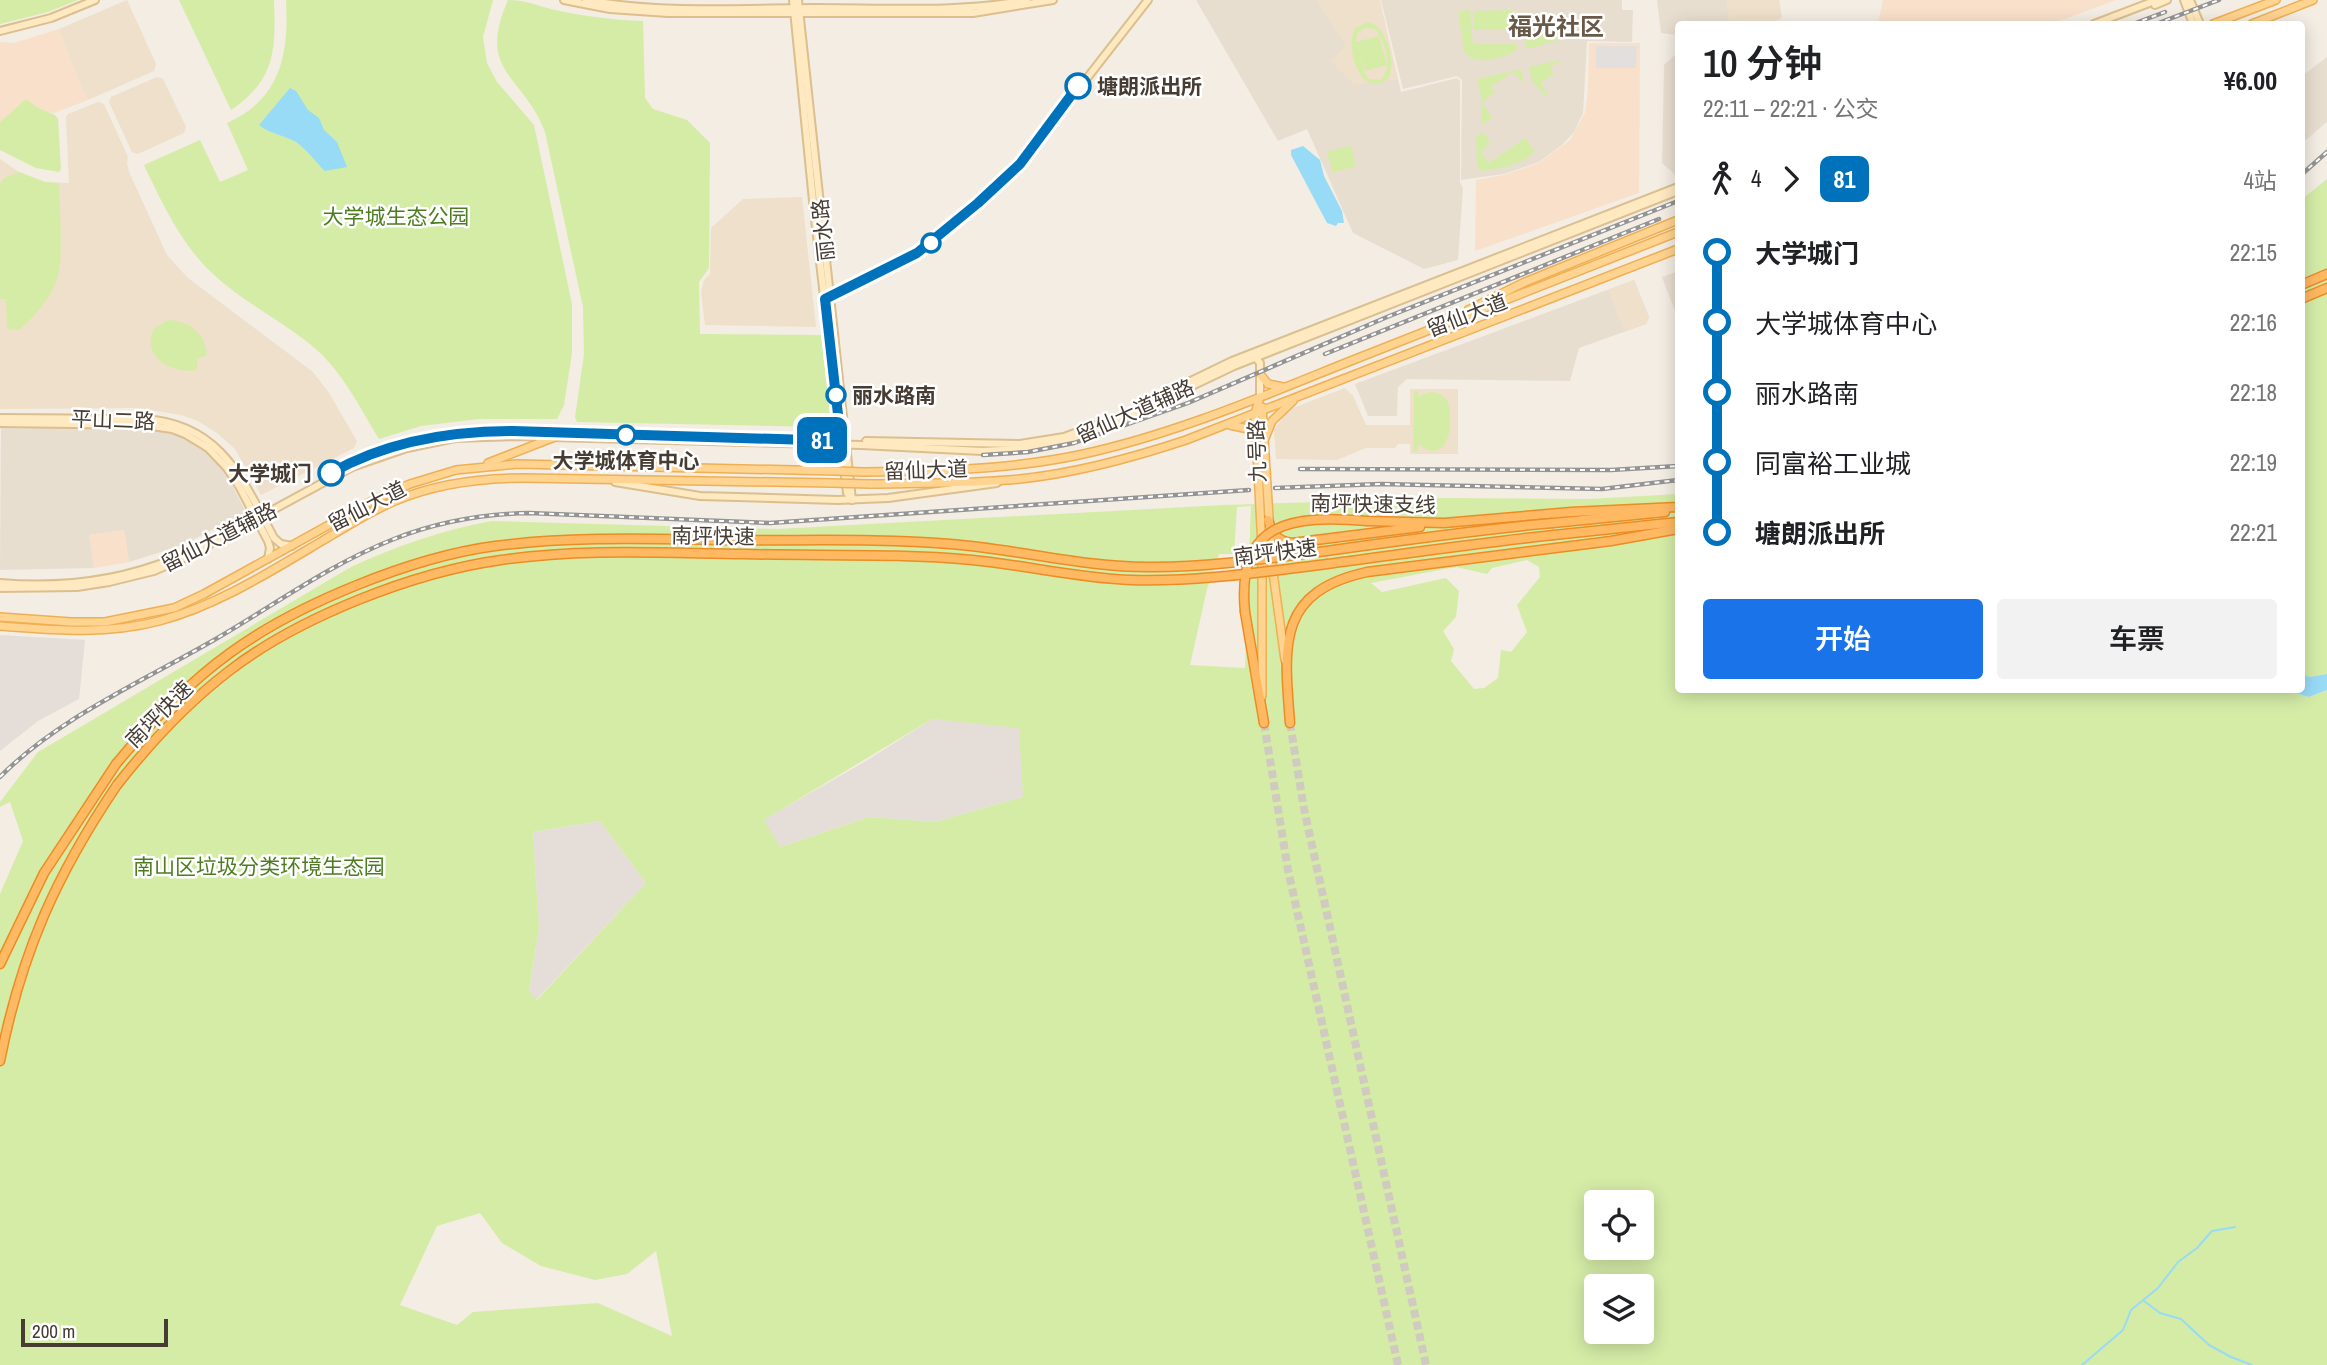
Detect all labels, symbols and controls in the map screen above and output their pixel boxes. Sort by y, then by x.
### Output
district label: 福光社区 [1508,10,1604,42]
text: 10 分钟 [1703,38,1822,89]
text: ¥6.00 [2224,63,2277,98]
place label: 塘朗派出所 [1097,72,1202,101]
marker: 塘朗派出所 [1065,73,1091,99]
text: 22:11 – 22:21 · 公交 [1703,93,1879,124]
icon: walk [1703,160,1741,198]
icon: forward [1772,160,1810,198]
text: 4 [1751,163,1762,194]
text: 81 [1834,163,1855,195]
text: 4站 [2244,165,2277,196]
street label: 丽水路 [805,197,841,263]
park label: 大学城生态公园 [323,202,470,231]
unlabelled marker [921,233,941,253]
text: 大学城门 [1755,236,1859,271]
text: 22:15 [2230,237,2277,268]
street label: 留仙大道 [1423,286,1511,344]
text: 大学城体育中心 [1755,306,1937,341]
text: 22:16 [2230,307,2277,338]
street label: 留仙大道辅路 [1072,372,1198,450]
text: 丽水路南 [1755,376,1859,411]
text: 22:18 [2230,377,2277,408]
place label: 丽水路南 [852,381,936,410]
marker: 丽水路南 [826,385,846,405]
street label: 平山二路 [71,404,155,436]
line badge: 81 [790,417,854,463]
street label: 九号路 [1241,419,1273,483]
text: 81 [811,424,833,456]
marker: 大学城体育中心 [616,425,636,445]
place label: 大学城体育中心 [553,446,700,475]
text: 同富裕工业城 [1755,446,1911,481]
text: 22:19 [2230,447,2277,478]
street label: 留仙大道 [884,454,968,486]
place label: 大学城门 [228,459,312,488]
marker: 大学城门 [318,460,344,486]
street label: 留仙大道 [323,474,411,538]
street label: 南坪快速支线 [1310,488,1436,520]
street label: 留仙大道辅路 [156,495,282,579]
text: 塘朗派出所 [1755,516,1885,551]
text: 22:21 [2230,517,2277,548]
street label: 南坪快速 [671,521,755,551]
street label: 南坪快速 [1232,532,1318,572]
button: 开始 [1703,599,1983,679]
button: 车票 [1997,599,2277,679]
street label: 南坪快速 [119,674,199,754]
park label: 南山区垃圾分类环境生态园 [133,852,385,881]
map controls [1584,1190,1654,1344]
button: locate [1584,1190,1654,1260]
button: layers [1584,1274,1654,1344]
scale bar [21,1316,168,1348]
text: 200 m [32,1318,75,1344]

